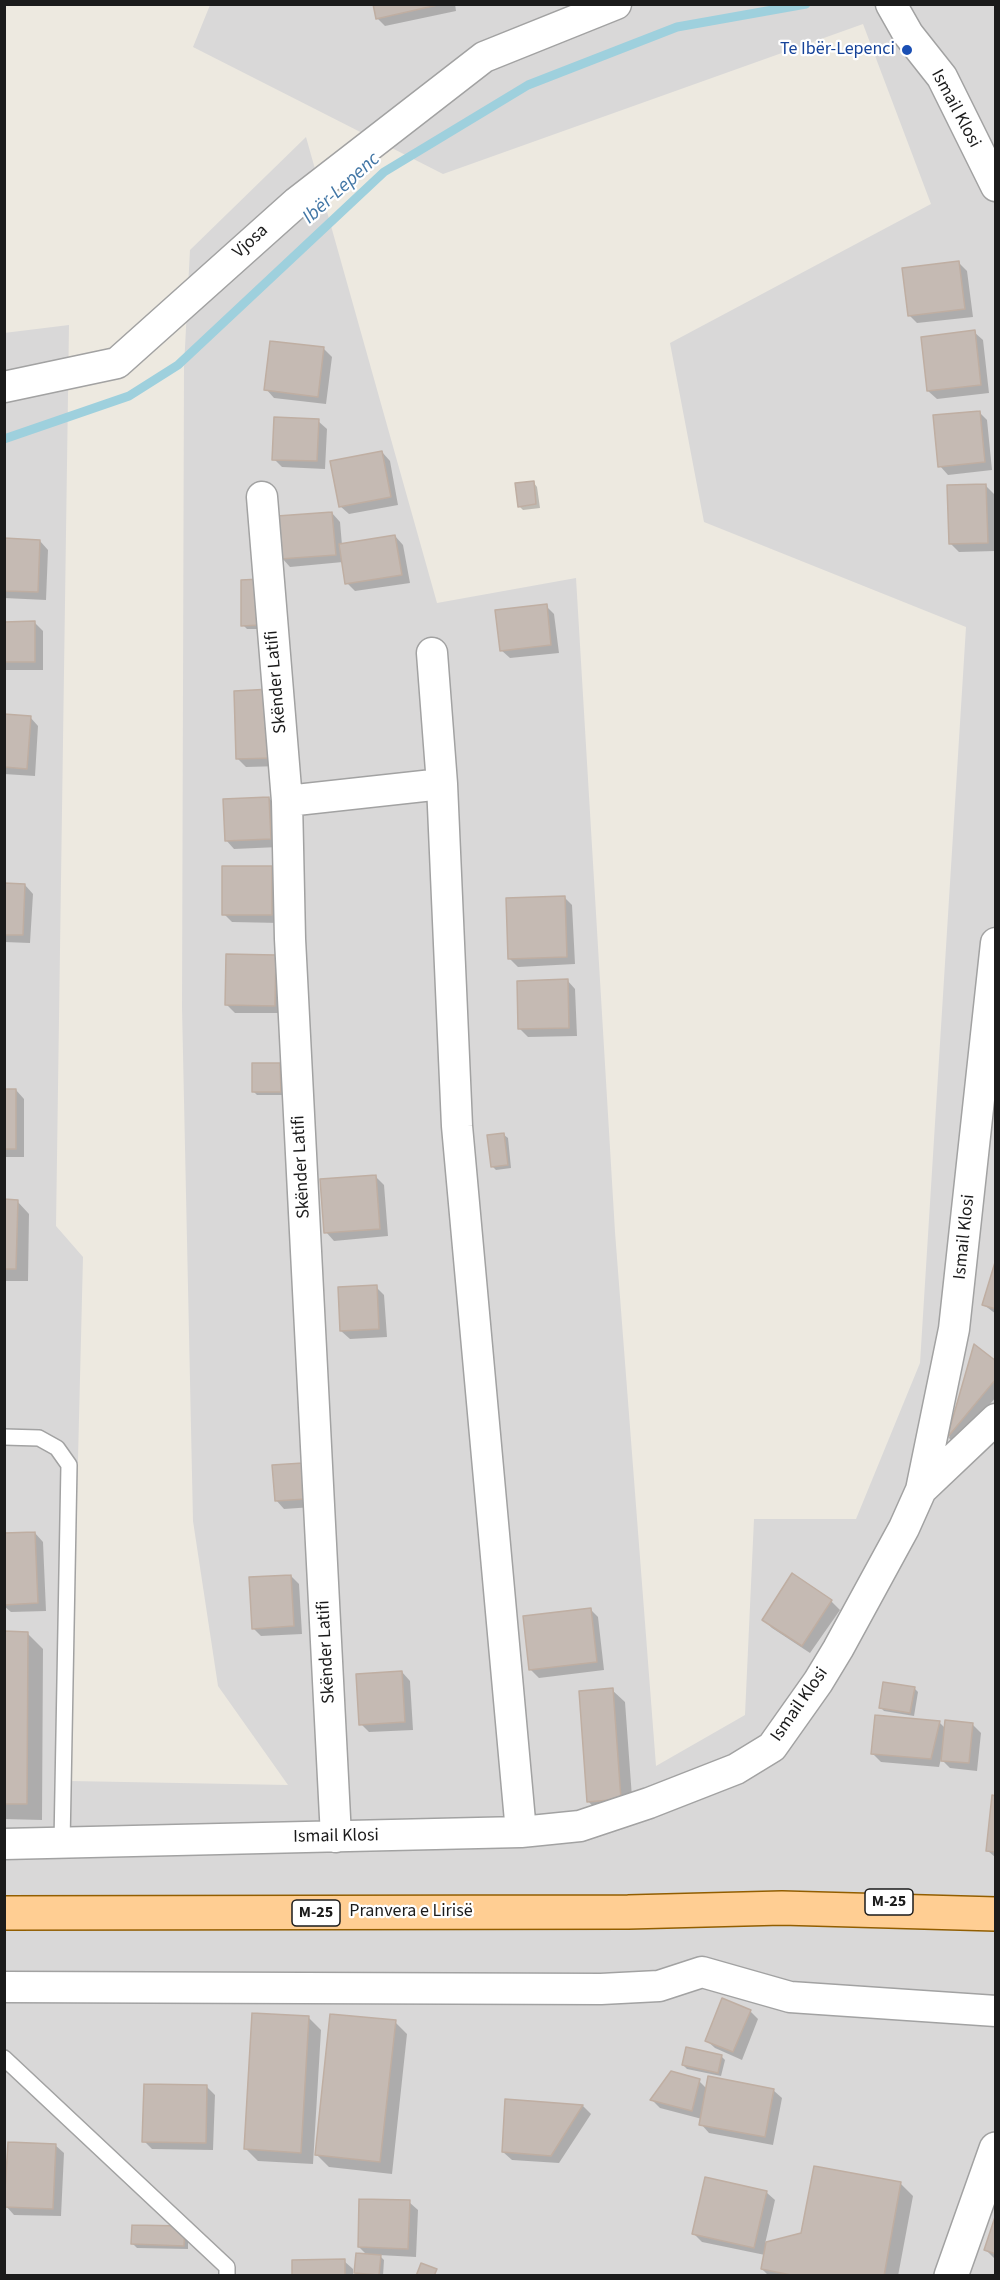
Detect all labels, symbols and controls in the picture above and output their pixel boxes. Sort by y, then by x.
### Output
place label: Te Ibër-Lepenci [780,39,895,61]
marker: Te Ibër-Lepenci [900,43,914,57]
street label: Ismail Klosi [925,66,985,152]
water label: Ibër-Lepenc [298,148,386,230]
street label: Vjosa [229,221,273,263]
street label: Skënder Latifi [262,630,292,734]
street label: Skënder Latifi [289,1115,315,1219]
street label: Ismail Klosi [950,1193,980,1281]
street label: Skënder Latifi [314,1600,340,1704]
street label: Ismail Klosi [767,1664,833,1746]
street label: Ismail Klosi [293,1825,379,1849]
road number: M-25 [865,1889,913,1915]
road number: M-25 [292,1900,340,1926]
street label: Pranvera e Lirisë [349,1901,473,1923]

